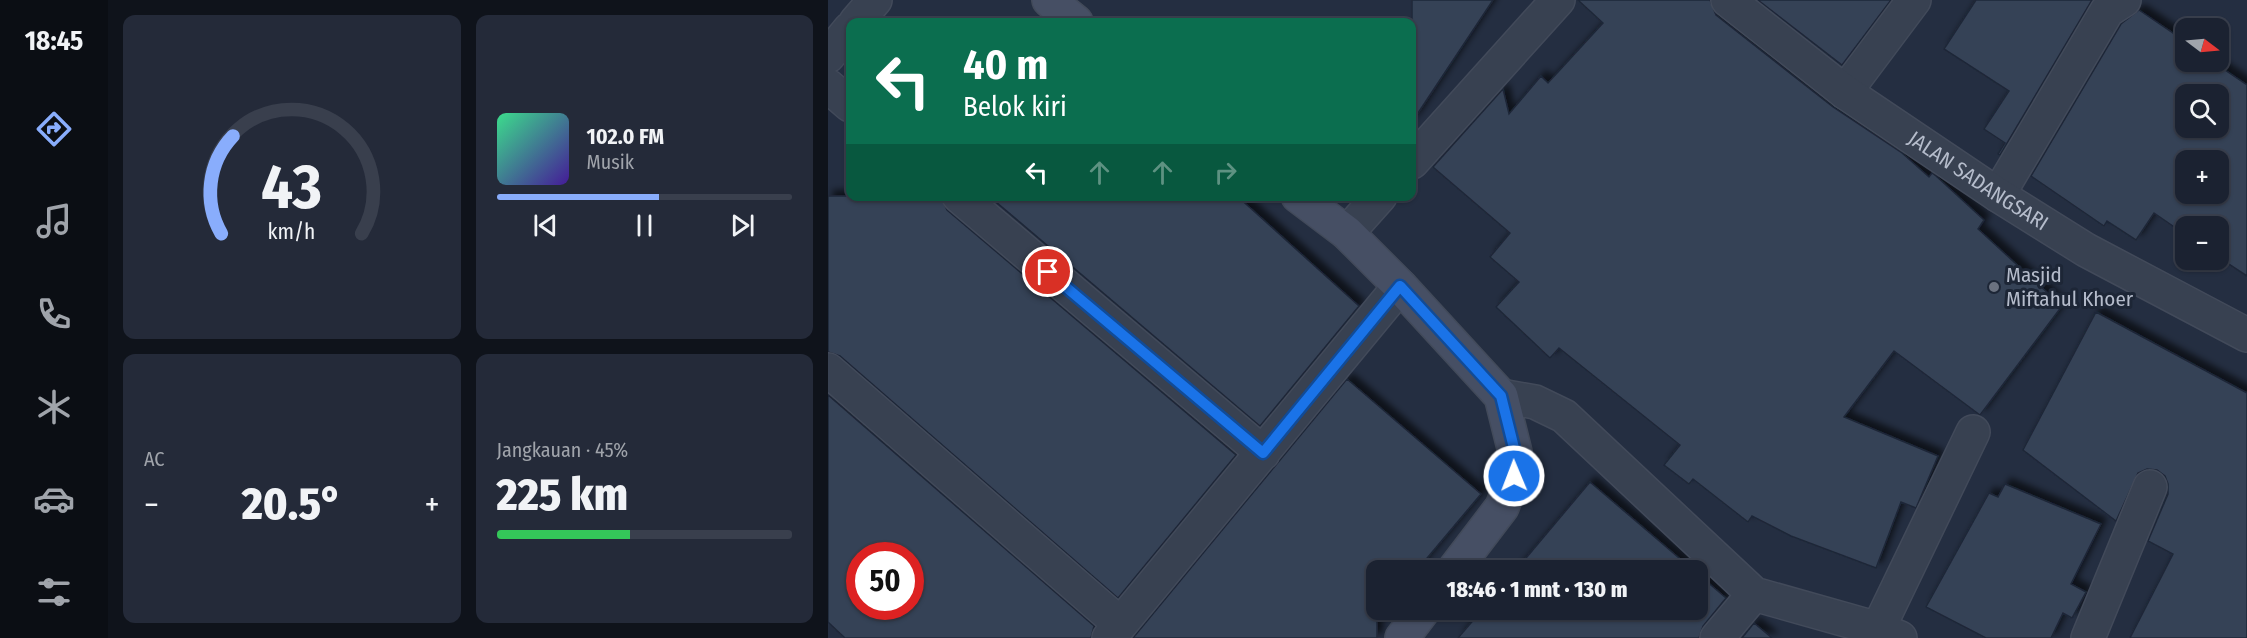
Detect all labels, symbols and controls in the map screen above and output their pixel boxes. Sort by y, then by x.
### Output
north arrow [2175,18,2229,72]
map controls [2175,18,2229,270]
text: 18:45 [25,25,83,57]
text: 40 m [963,40,1048,90]
icon: left [864,42,942,120]
button: search [2175,84,2229,138]
text: Belok kiri [963,91,1067,123]
icon: directions [33,108,75,150]
text: 102.0 FM [587,123,664,150]
street label: JALAN SADANGSARI [1903,125,2053,236]
text: 43 [261,150,322,225]
text: Musik [587,150,634,174]
button: + [2175,150,2229,204]
icon: left [1020,156,1053,189]
icon: ahead [1083,156,1116,189]
icon: ahead [1146,156,1179,189]
icon: right [1209,156,1242,189]
icon: music [33,200,75,242]
icon: previous [529,209,562,242]
icon: pause [628,209,661,242]
icon: next [726,209,759,242]
button: − [2175,216,2229,270]
text: km/h [268,220,316,246]
pin [1022,246,1073,297]
icon: arrive [1031,255,1064,288]
place label: Masjid Miftahul Khoer [2006,262,2134,312]
marker: Masjid Miftahul Khoer [1987,280,2001,294]
icon: phone [33,293,75,335]
icon: climate [33,386,75,428]
text: Jangkauan · 45% [497,438,628,462]
position arrow [1482,444,1546,508]
text: AC [144,447,164,471]
text: 225 km [497,468,628,522]
text: 20.5° [242,477,342,531]
icon: car [33,478,75,520]
text: − [144,485,159,525]
text: + [424,485,440,525]
speed limit sign: 50 [846,542,924,620]
icon: filters [33,571,75,613]
text: 18:46 · 1 mnt · 130 m [1447,576,1627,603]

